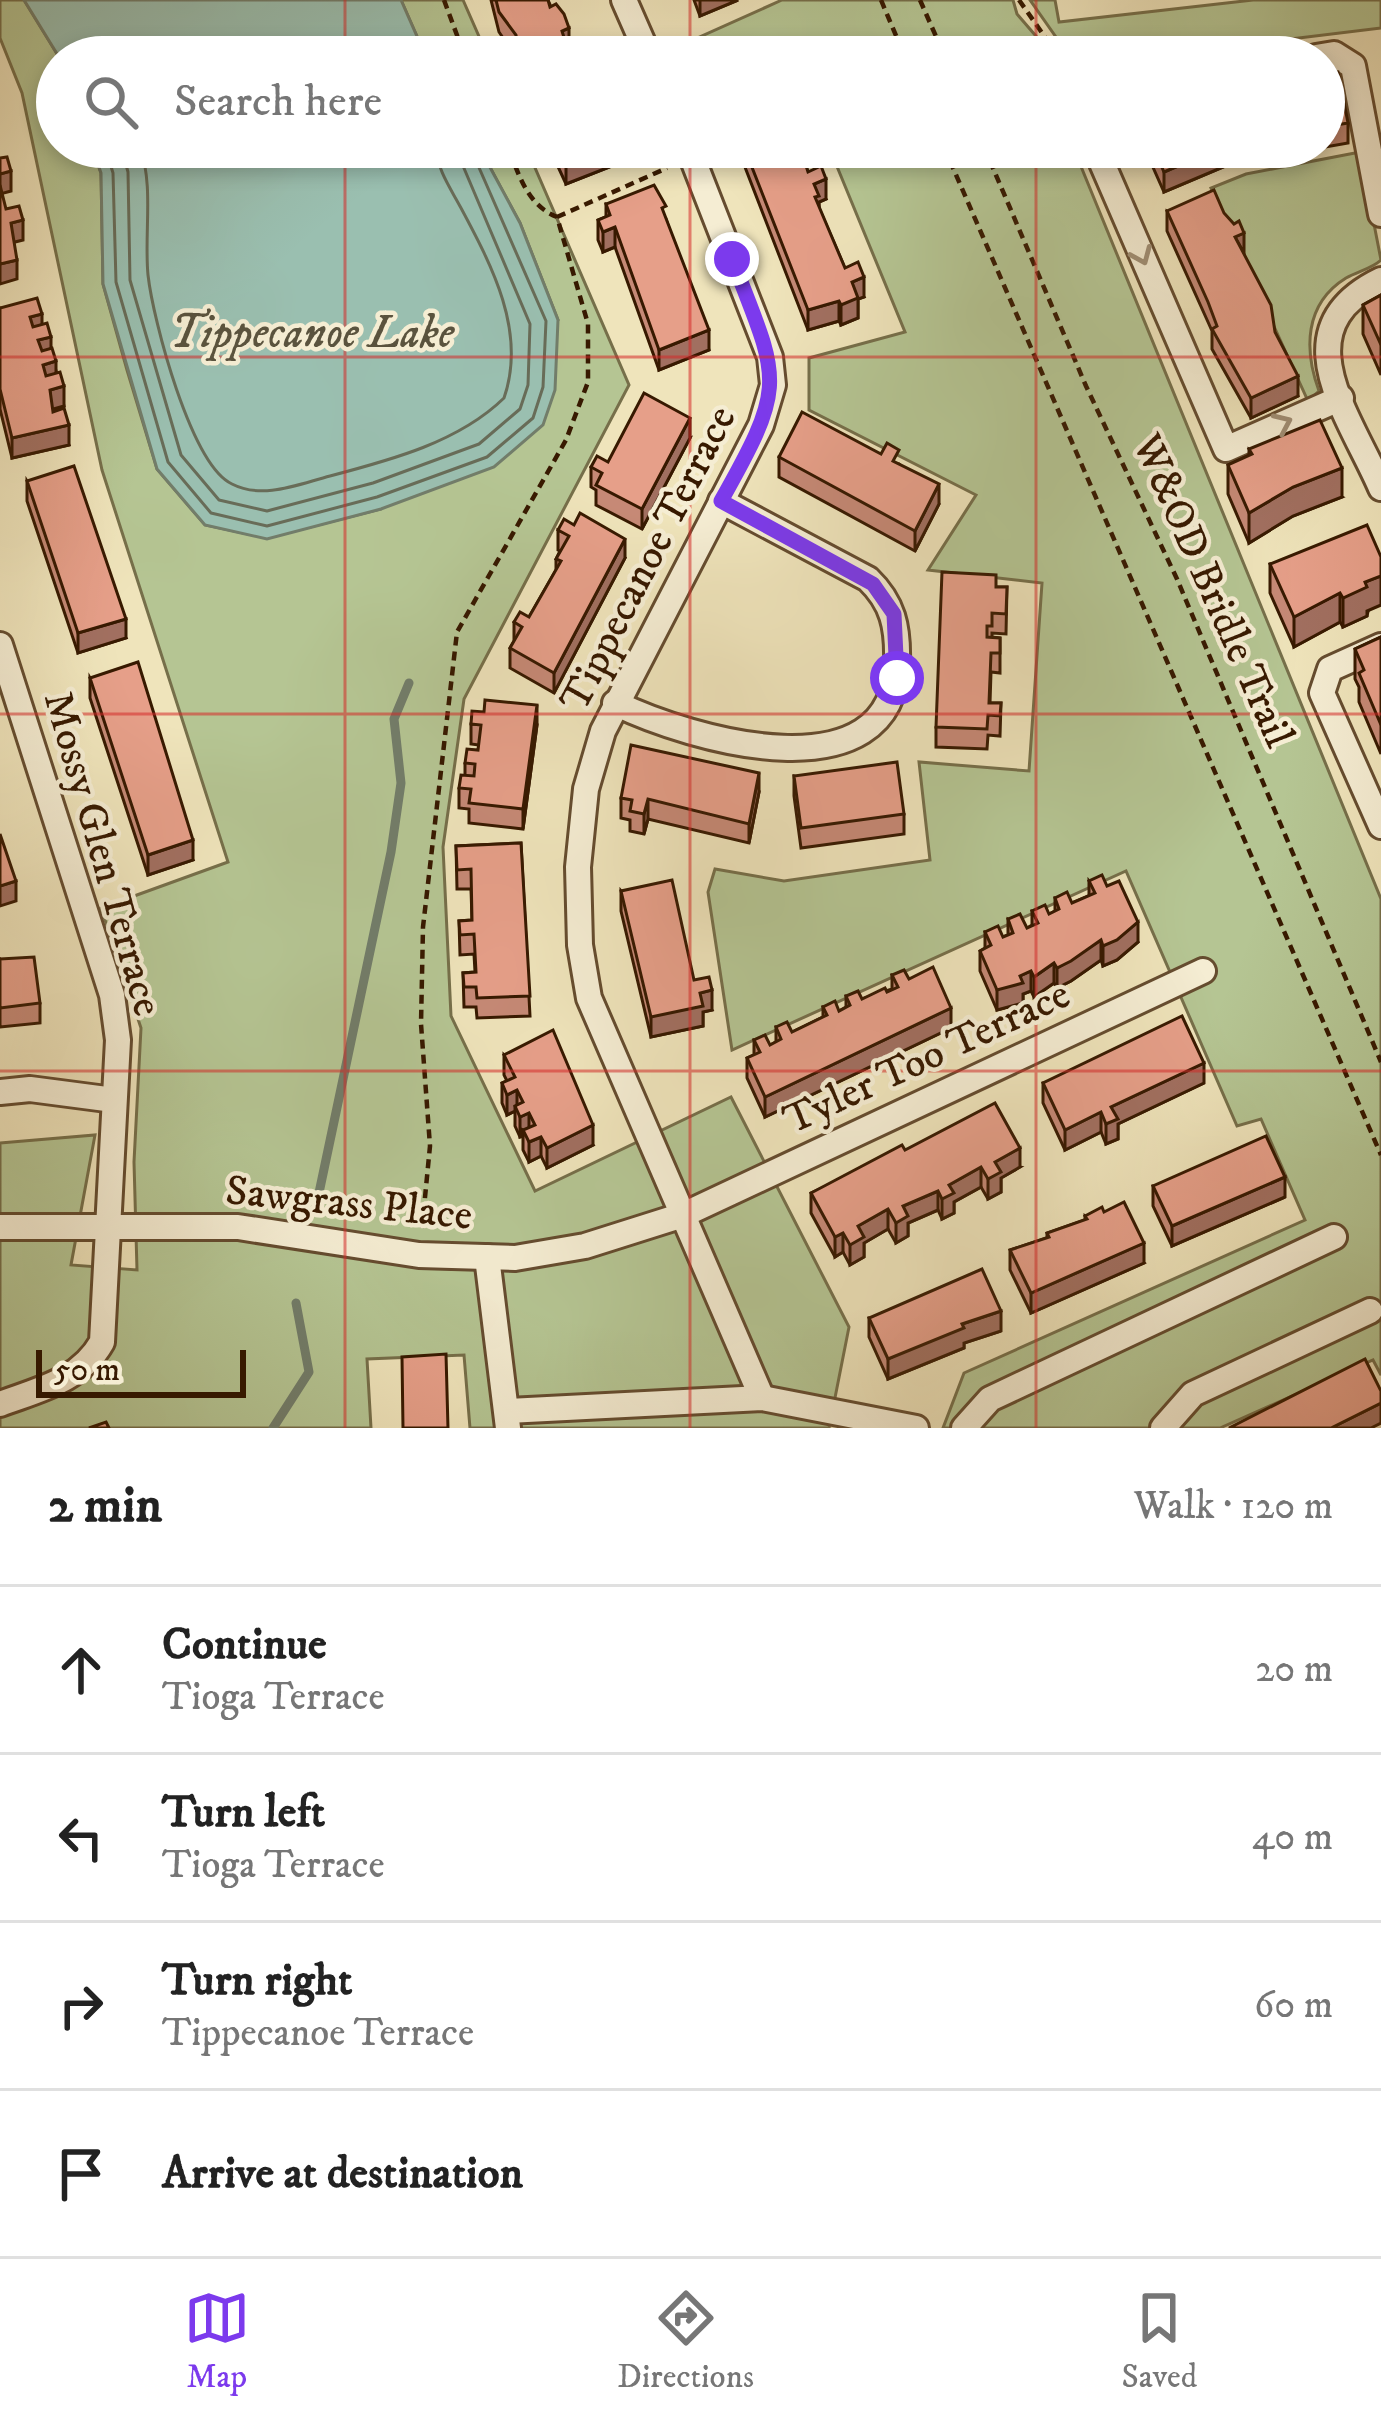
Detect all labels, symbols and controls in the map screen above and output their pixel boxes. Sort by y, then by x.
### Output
search box [36,36,1345,168]
icon: search [78,69,144,135]
text: Search here [174,74,382,130]
route end [705,232,759,286]
one-way arrow [1128,244,1152,265]
water label: Tippecanoe Lake [170,306,456,362]
street label: Tippecanoe Terrace [550,397,748,721]
one-way arrow [1271,414,1293,438]
street label: W&OD Bridle Trail [1119,425,1305,756]
route start [870,651,924,705]
street label: Mossy Glen Terrace [31,686,173,1022]
street label: Tyler Too Terrace [775,969,1079,1147]
street label: Sawgrass Place [223,1165,475,1243]
scale bar [36,1344,246,1397]
text: 50 m [54,1350,120,1391]
text: 2 min [48,1474,162,1538]
text: Walk · 120 m [1134,1482,1333,1531]
text: Continue [162,1617,327,1673]
icon: ahead [48,1637,114,1703]
text: 20 m [1255,1645,1333,1694]
text: Tioga Terrace [162,1673,385,1722]
text: Turn left [162,1785,325,1841]
icon: left [48,1805,114,1871]
text: 40 m [1252,1813,1333,1862]
text: Tioga Terrace [162,1841,385,1890]
text: Turn right [162,1953,352,2009]
icon: right [48,1973,114,2039]
text: 60 m [1254,1981,1333,2030]
text: Tippecanoe Terrace [162,2009,474,2058]
icon: arrive [48,2141,114,2207]
text: Arrive at destination [162,2146,523,2202]
tab: Map [184,2285,250,2398]
tab: Directions [617,2285,754,2398]
tab: Saved [1121,2285,1197,2398]

